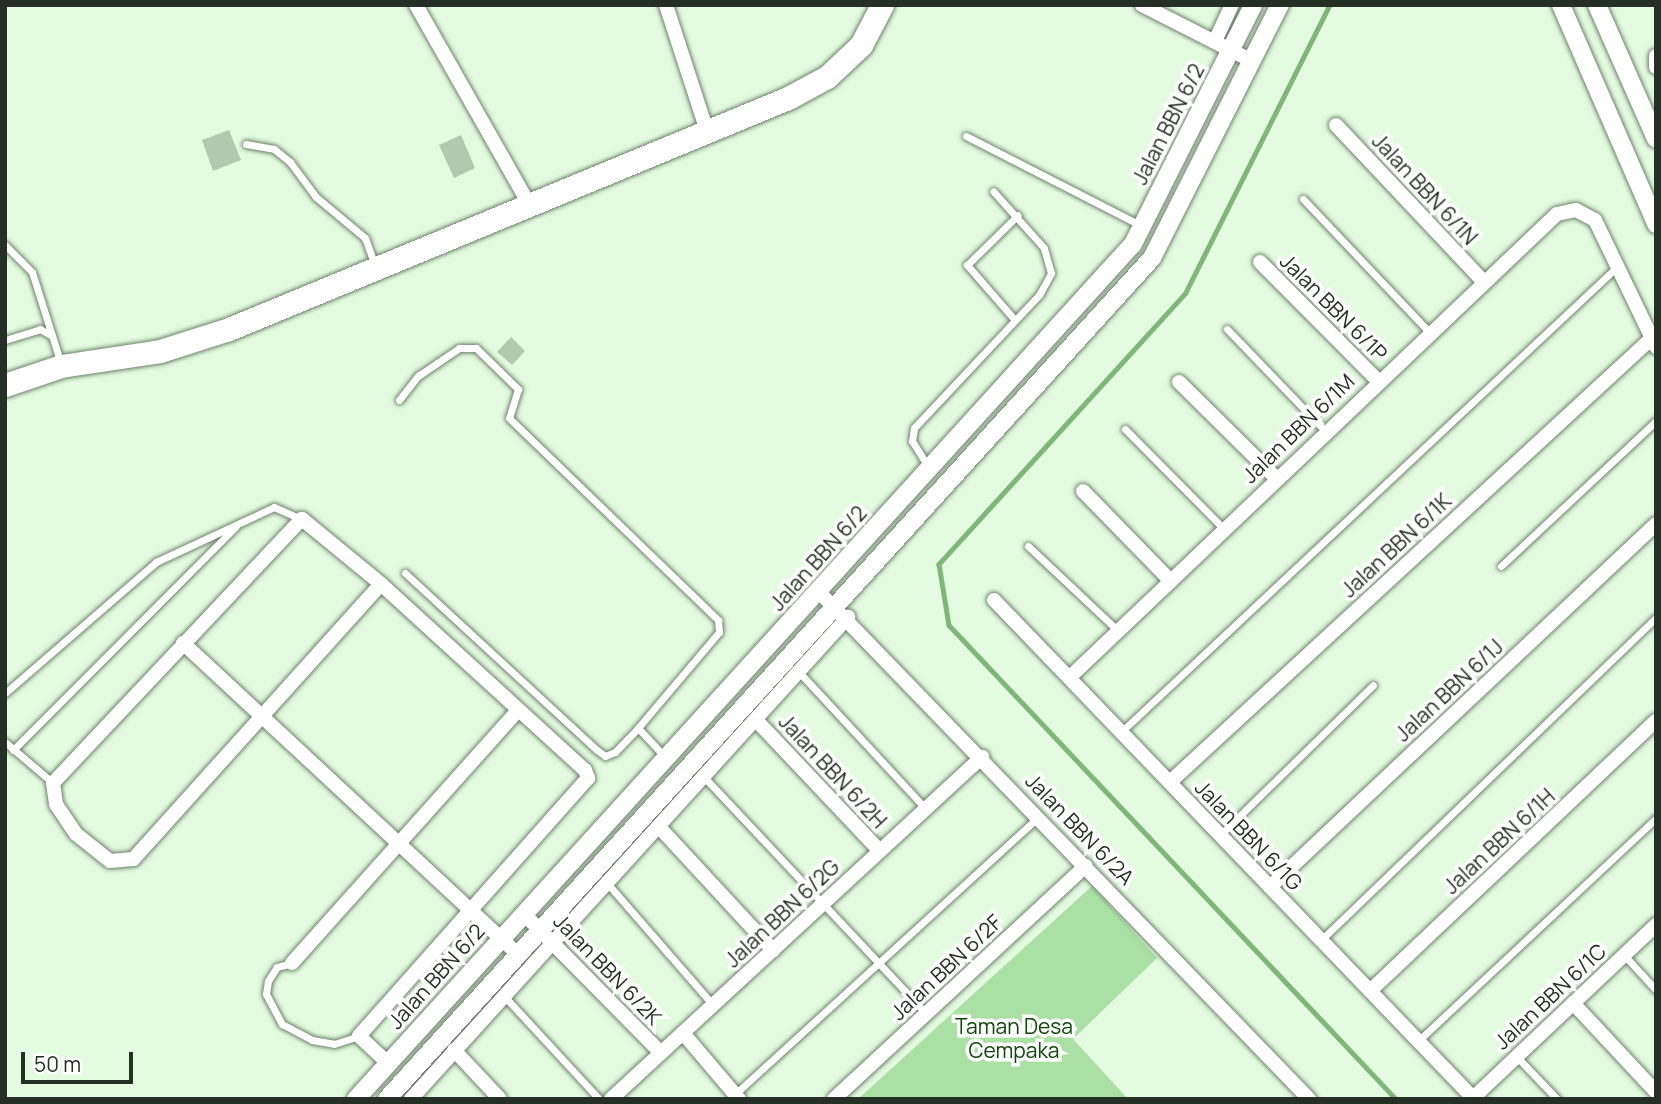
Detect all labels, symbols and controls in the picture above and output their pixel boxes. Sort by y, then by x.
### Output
street label: Jalan BBN 6/2 [1127,59,1209,189]
street label: Jalan BBN 6/1N [1367,128,1483,250]
street label: Jalan BBN 6/1P [1275,248,1393,366]
street label: Jalan BBN 6/1M [1237,368,1359,488]
street label: Jalan BBN 6/1K [1336,488,1456,602]
street label: Jalan BBN 6/2 [764,500,872,616]
street label: Jalan BBN 6/1J [1390,634,1508,746]
street label: Jalan BBN 6/2H [774,709,892,833]
street label: Jalan BBN 6/2A [1021,768,1139,890]
street label: Jalan BBN 6/1G [1190,775,1308,895]
street label: Jalan BBN 6/1H [1438,783,1560,899]
street label: Jalan BBN 6/2G [720,854,844,972]
street label: Jalan BBN 6/2K [549,908,667,1030]
street label: Jalan BBN 6/2F [885,909,1007,1025]
street label: Jalan BBN 6/2 [382,918,490,1034]
street label: Jalan BBN 6/1C [1489,938,1611,1054]
park label: Taman Desa Cempaka [955,1013,1073,1063]
scale bar [24,1038,136,1082]
text: 50 m [34,1050,81,1078]

